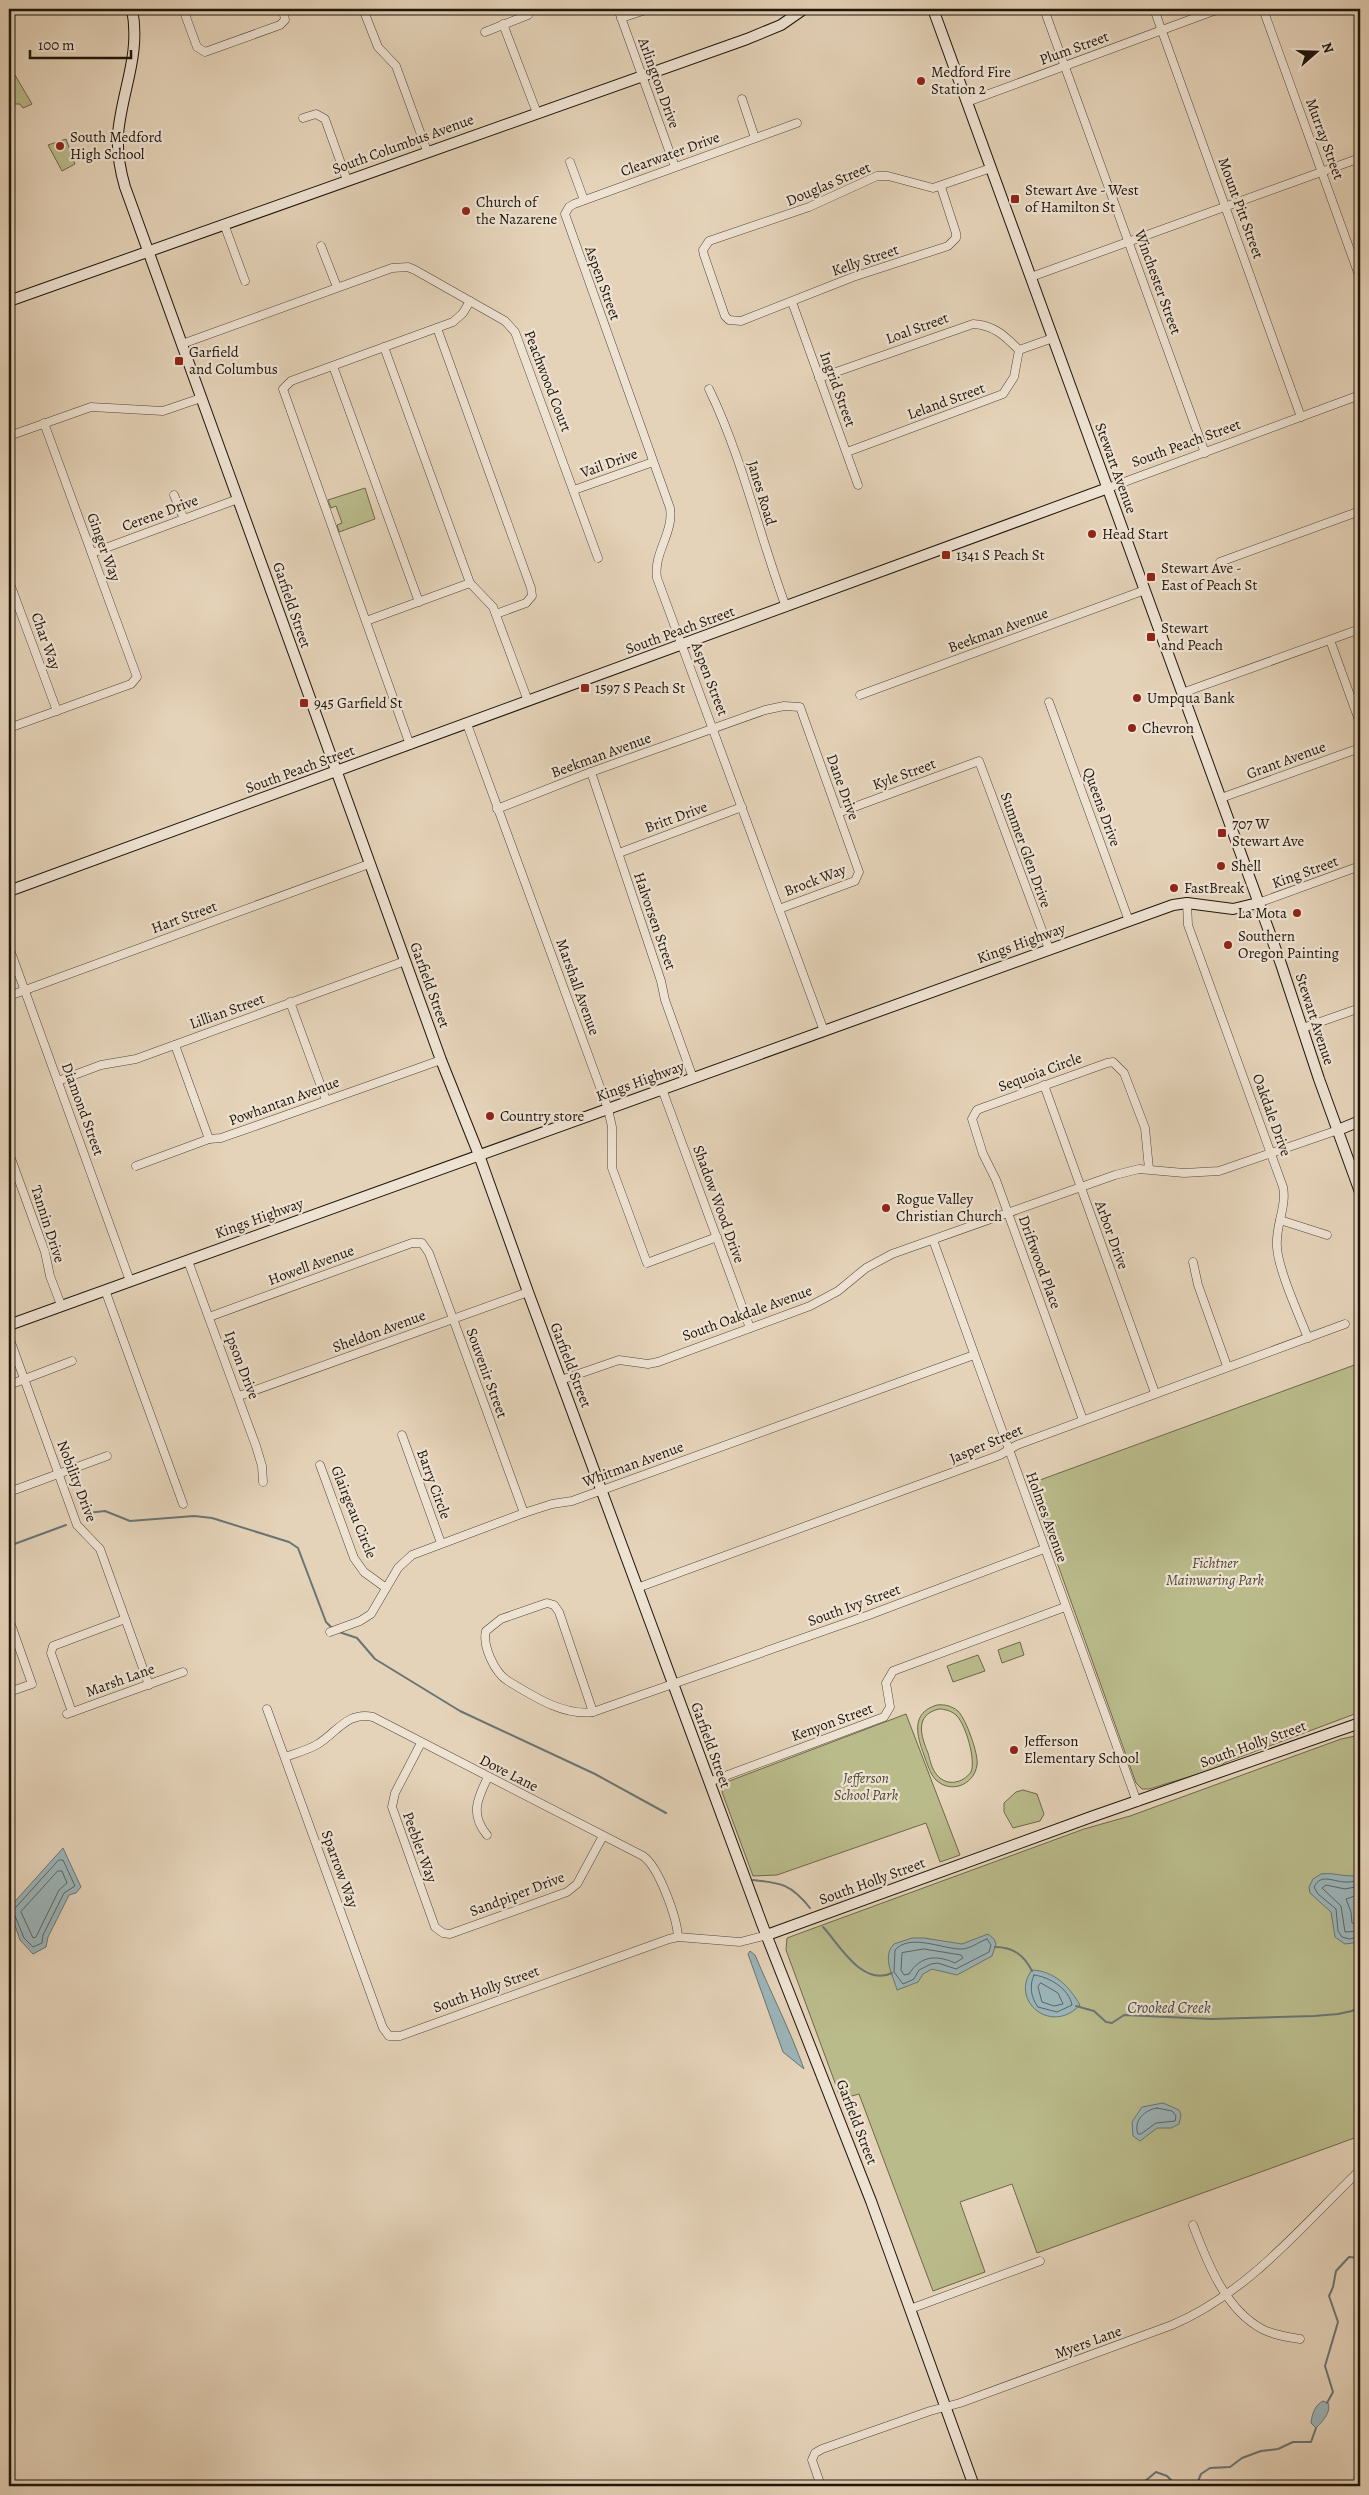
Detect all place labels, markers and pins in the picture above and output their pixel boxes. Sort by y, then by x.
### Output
place label: Medford Fire Station 2 [931,62,1011,99]
marker: Medford Fire Station 2 [915,75,927,87]
place label: South Medford High School [70,127,163,164]
marker: South Medford High School [54,140,66,152]
place label: Stewart Ave - West of Hamilton St [1025,180,1139,217]
place label: Church of the Nazarene [476,192,558,229]
marker: Stewart Ave - West of Hamilton St [1009,193,1021,205]
marker: Church of the Nazarene [460,205,472,217]
place label: Garfield and Columbus [189,342,278,379]
marker: Garfield and Columbus [173,355,185,367]
place label: Head Start [1102,524,1168,544]
marker: Head Start [1086,528,1098,540]
place label: 1341 S Peach St [956,545,1045,565]
marker: 1341 S Peach St [940,549,952,561]
place label: Stewart Ave - East of Peach St [1161,558,1257,595]
marker: Stewart Ave - East of Peach St [1145,571,1157,583]
place label: Stewart and Peach [1161,618,1223,655]
marker: Stewart and Peach [1145,631,1157,643]
place label: 1597 S Peach St [595,678,685,698]
marker: 1597 S Peach St [579,682,591,694]
place label: Umpqua Bank [1147,688,1235,708]
marker: Umpqua Bank [1131,692,1143,704]
place label: 945 Garfield St [314,693,403,713]
marker: 945 Garfield St [298,697,310,709]
place label: Chevron [1142,718,1194,738]
marker: Chevron [1126,722,1138,734]
place label: 707 W Stewart Ave [1232,814,1305,851]
marker: 707 W Stewart Ave [1216,827,1228,839]
place label: Shell [1231,856,1261,876]
marker: Shell [1215,860,1227,872]
place label: FastBreak [1184,878,1245,898]
marker: FastBreak [1168,882,1180,894]
place label: La Mota [1238,903,1287,923]
marker: La Mota [1291,907,1303,919]
place label: Southern Oregon Painting [1238,926,1340,963]
marker: Southern Oregon Painting [1222,939,1234,951]
place label: Country store [500,1106,585,1126]
marker: Country store [484,1110,496,1122]
place label: Rogue Valley Christian Church [896,1189,1002,1226]
marker: Rogue Valley Christian Church [880,1202,892,1214]
place label: Jefferson Elementary School [1024,1731,1139,1768]
marker: Jefferson Elementary School [1008,1744,1020,1756]

